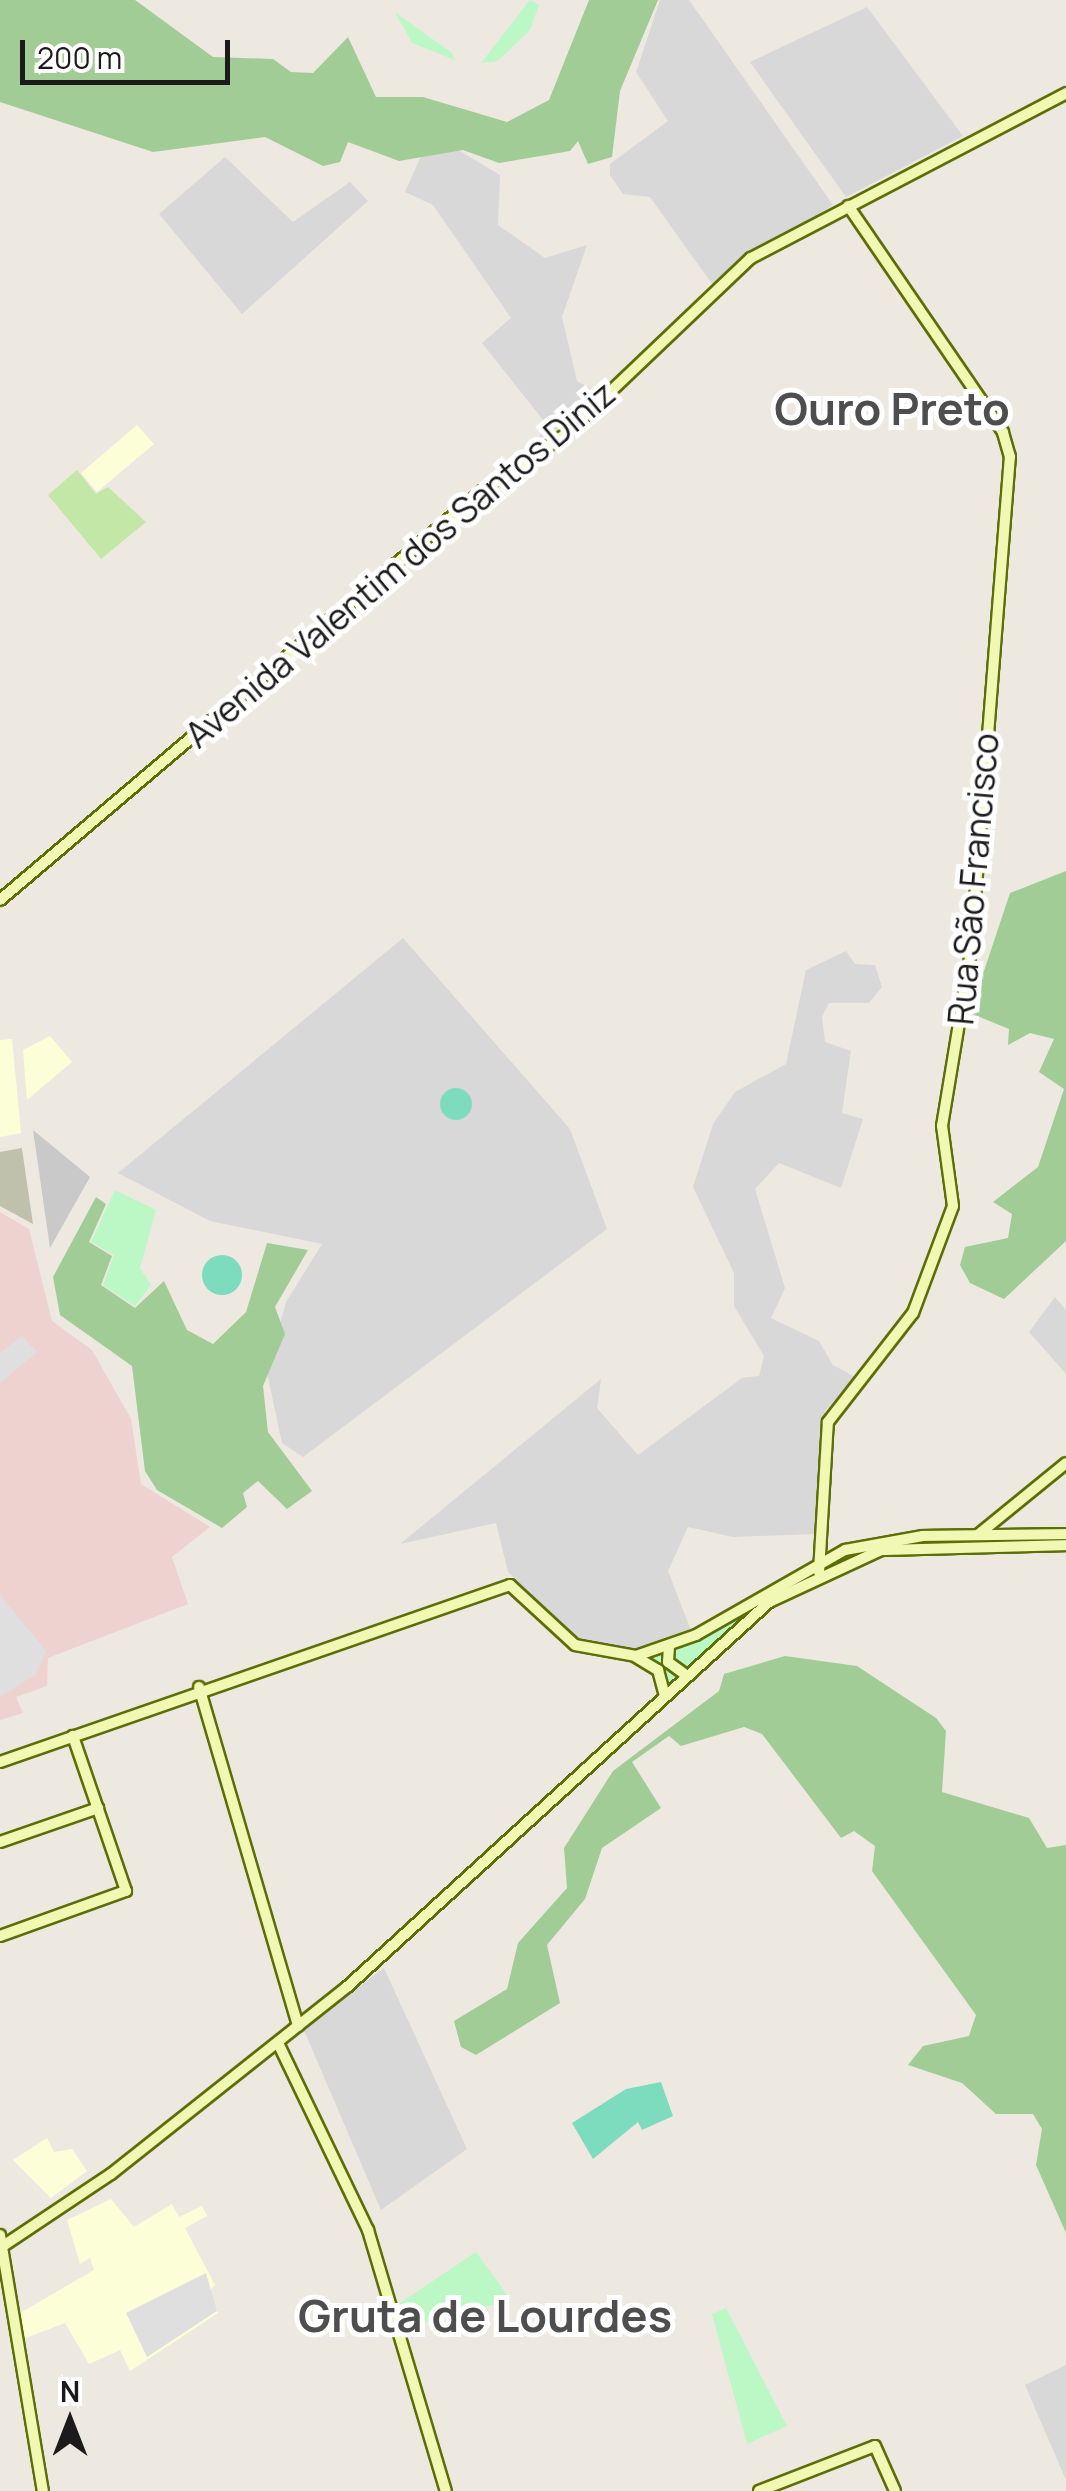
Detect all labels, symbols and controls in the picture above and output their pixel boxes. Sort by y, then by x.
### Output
scale bar [25,20,235,82]
text: 200 m [37,37,122,78]
street label: Avenida Valentim dos Santos Diniz [177,372,623,756]
district label: Ouro Preto [774,382,1010,436]
street label: Rua São Francisco [939,731,1007,1027]
district label: Gruta de Lourdes [298,2289,672,2343]
north arrow [20,2371,120,2471]
text: N [60,2372,80,2410]

